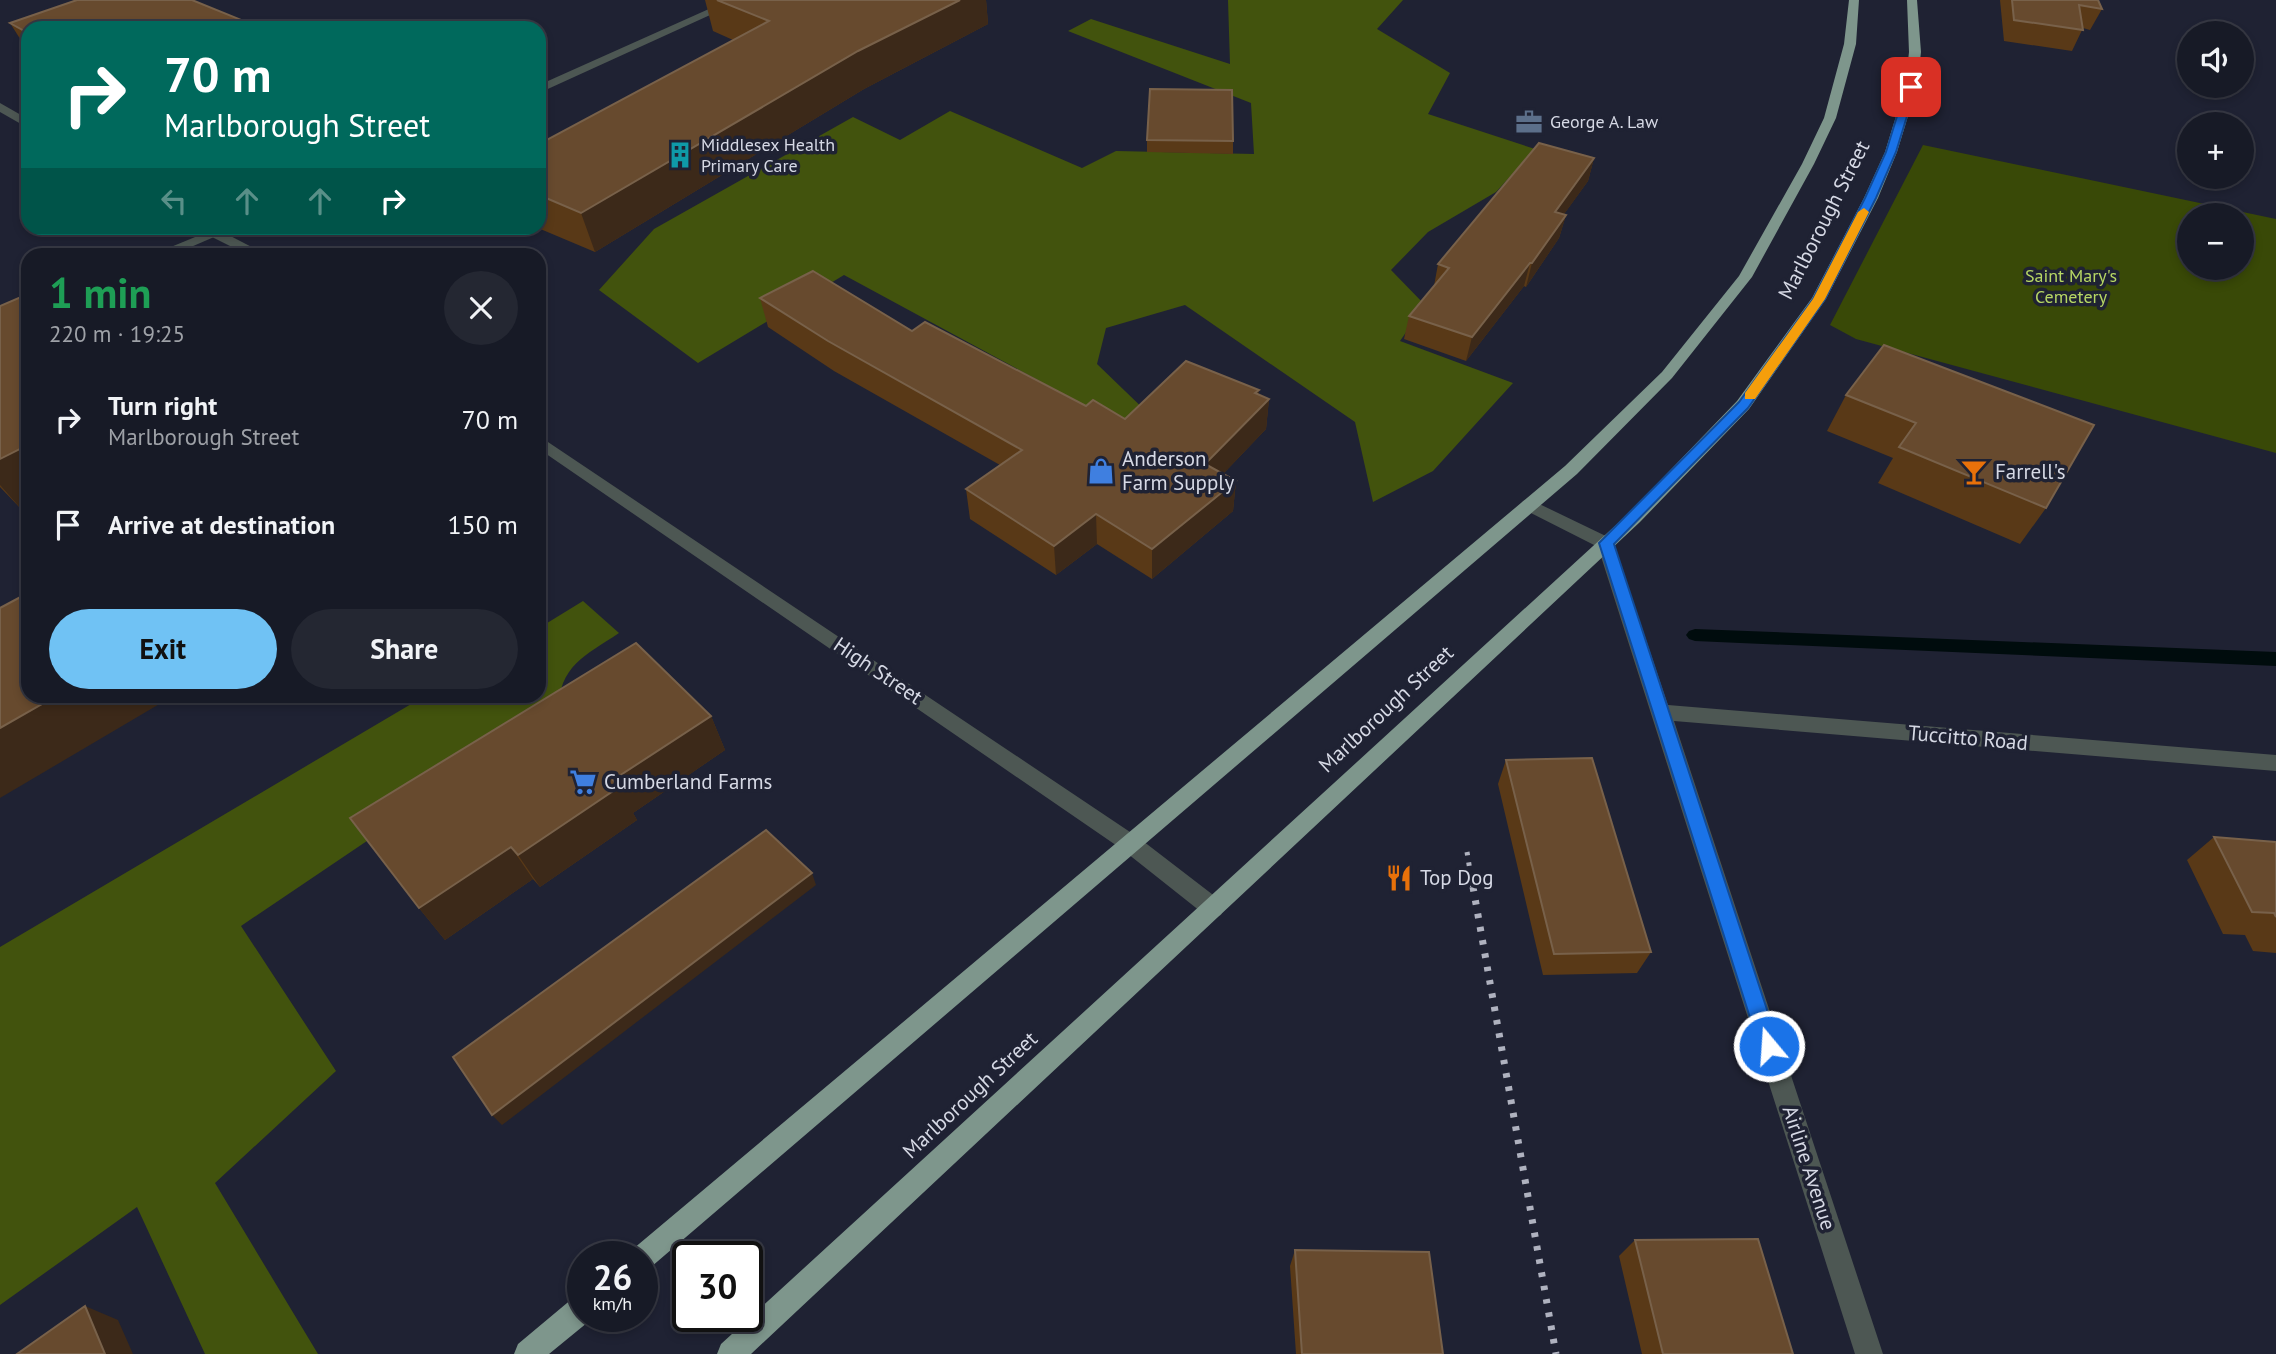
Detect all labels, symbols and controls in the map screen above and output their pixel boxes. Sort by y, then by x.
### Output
map controls [2177,21,2254,280]
button: sound [2177,21,2254,98]
text: 70 m [164,42,271,106]
icon: right [49,49,140,140]
pin [1881,57,1941,117]
icon: arrive [1892,68,1930,106]
text: Marlborough Street [164,104,430,146]
office icon: George A. Law [1514,107,1544,137]
place label: George A. Law [1550,110,1659,133]
button: + [2177,112,2254,189]
place label: Middlesex Health Primary Care [701,133,835,177]
street label: Marlborough Street [1772,136,1875,304]
building icon: Middlesex Health Primary Care [665,140,695,170]
icon: left [155,182,193,220]
icon: ahead [228,182,266,220]
icon: ahead [301,182,339,220]
icon: right [374,182,412,220]
button: − [2177,203,2254,280]
park label: Saint Mary's Cemetery [2025,264,2117,308]
text: 1 min [49,265,151,320]
button: close [444,271,518,345]
text: 220 m · 19:25 [49,319,185,348]
text: Turn right [108,389,217,422]
icon: right [49,401,87,439]
text: 70 m [462,403,518,436]
text: Marlborough Street [108,422,299,451]
place label: Anderson Farm Supply [1122,445,1234,496]
shop icon: Anderson Farm Supply [1086,456,1116,486]
bar icon: Farrell's [1959,457,1989,487]
place label: Farrell's [1995,458,2066,485]
icon: arrive [49,506,87,544]
text: Arrive at destination [108,508,335,541]
text: 150 m [447,508,518,541]
button: Exit [49,609,277,689]
button: Share [291,609,518,689]
street label: High Street [829,631,928,710]
street label: Marlborough Street [1313,639,1459,778]
street label: Tuccitto Road [1907,719,2029,756]
supermarket icon: Cumberland Farms [568,767,598,797]
place label: Cumberland Farms [604,768,772,795]
restaurant icon: Top Dog [1384,863,1414,893]
place label: Top Dog [1420,864,1493,891]
position arrow [1732,1009,1806,1083]
street label: Marlborough Street [897,1025,1043,1164]
street label: Airline Avenue [1777,1102,1842,1234]
speed limit sign: 30 [672,1241,763,1332]
text: 26 [593,1254,632,1300]
text: km/h [593,1292,632,1315]

